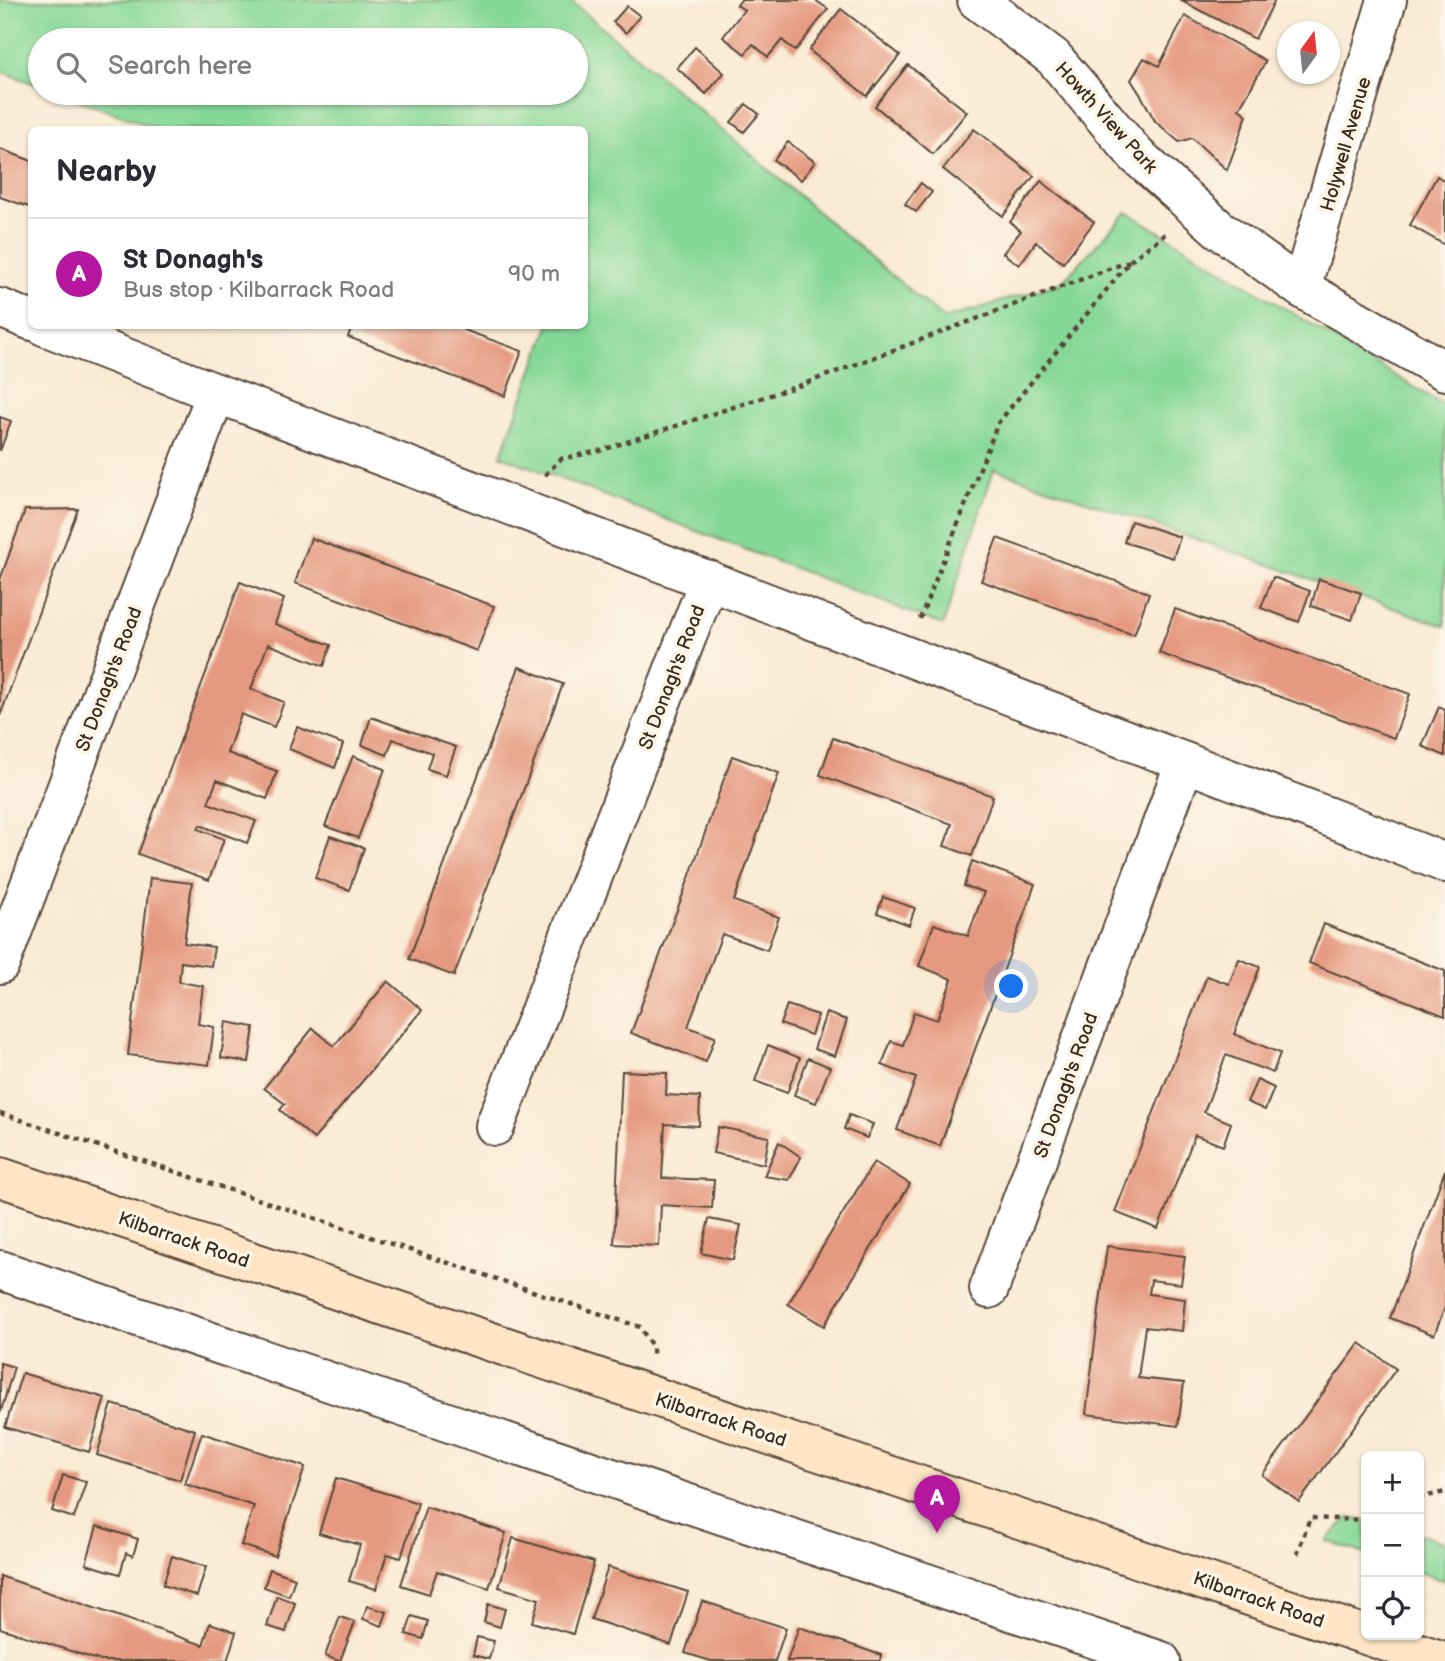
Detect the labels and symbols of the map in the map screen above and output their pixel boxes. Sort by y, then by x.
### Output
north arrow [1277,21,1340,84]
street label: Howth View Park [1050,58,1162,179]
street label: Holywell Avenue [1316,75,1377,214]
street label: St Donagh's Road [634,602,711,753]
street label: St Donagh's Road [71,604,148,755]
your location [994,969,1028,1003]
street label: St Donagh's Road [1029,1010,1103,1161]
street label: Kilbarrack Road [115,1207,252,1274]
street label: Kilbarrack Road [652,1388,789,1453]
pin: A [914,1475,960,1533]
street label: Kilbarrack Road [1190,1567,1327,1634]

